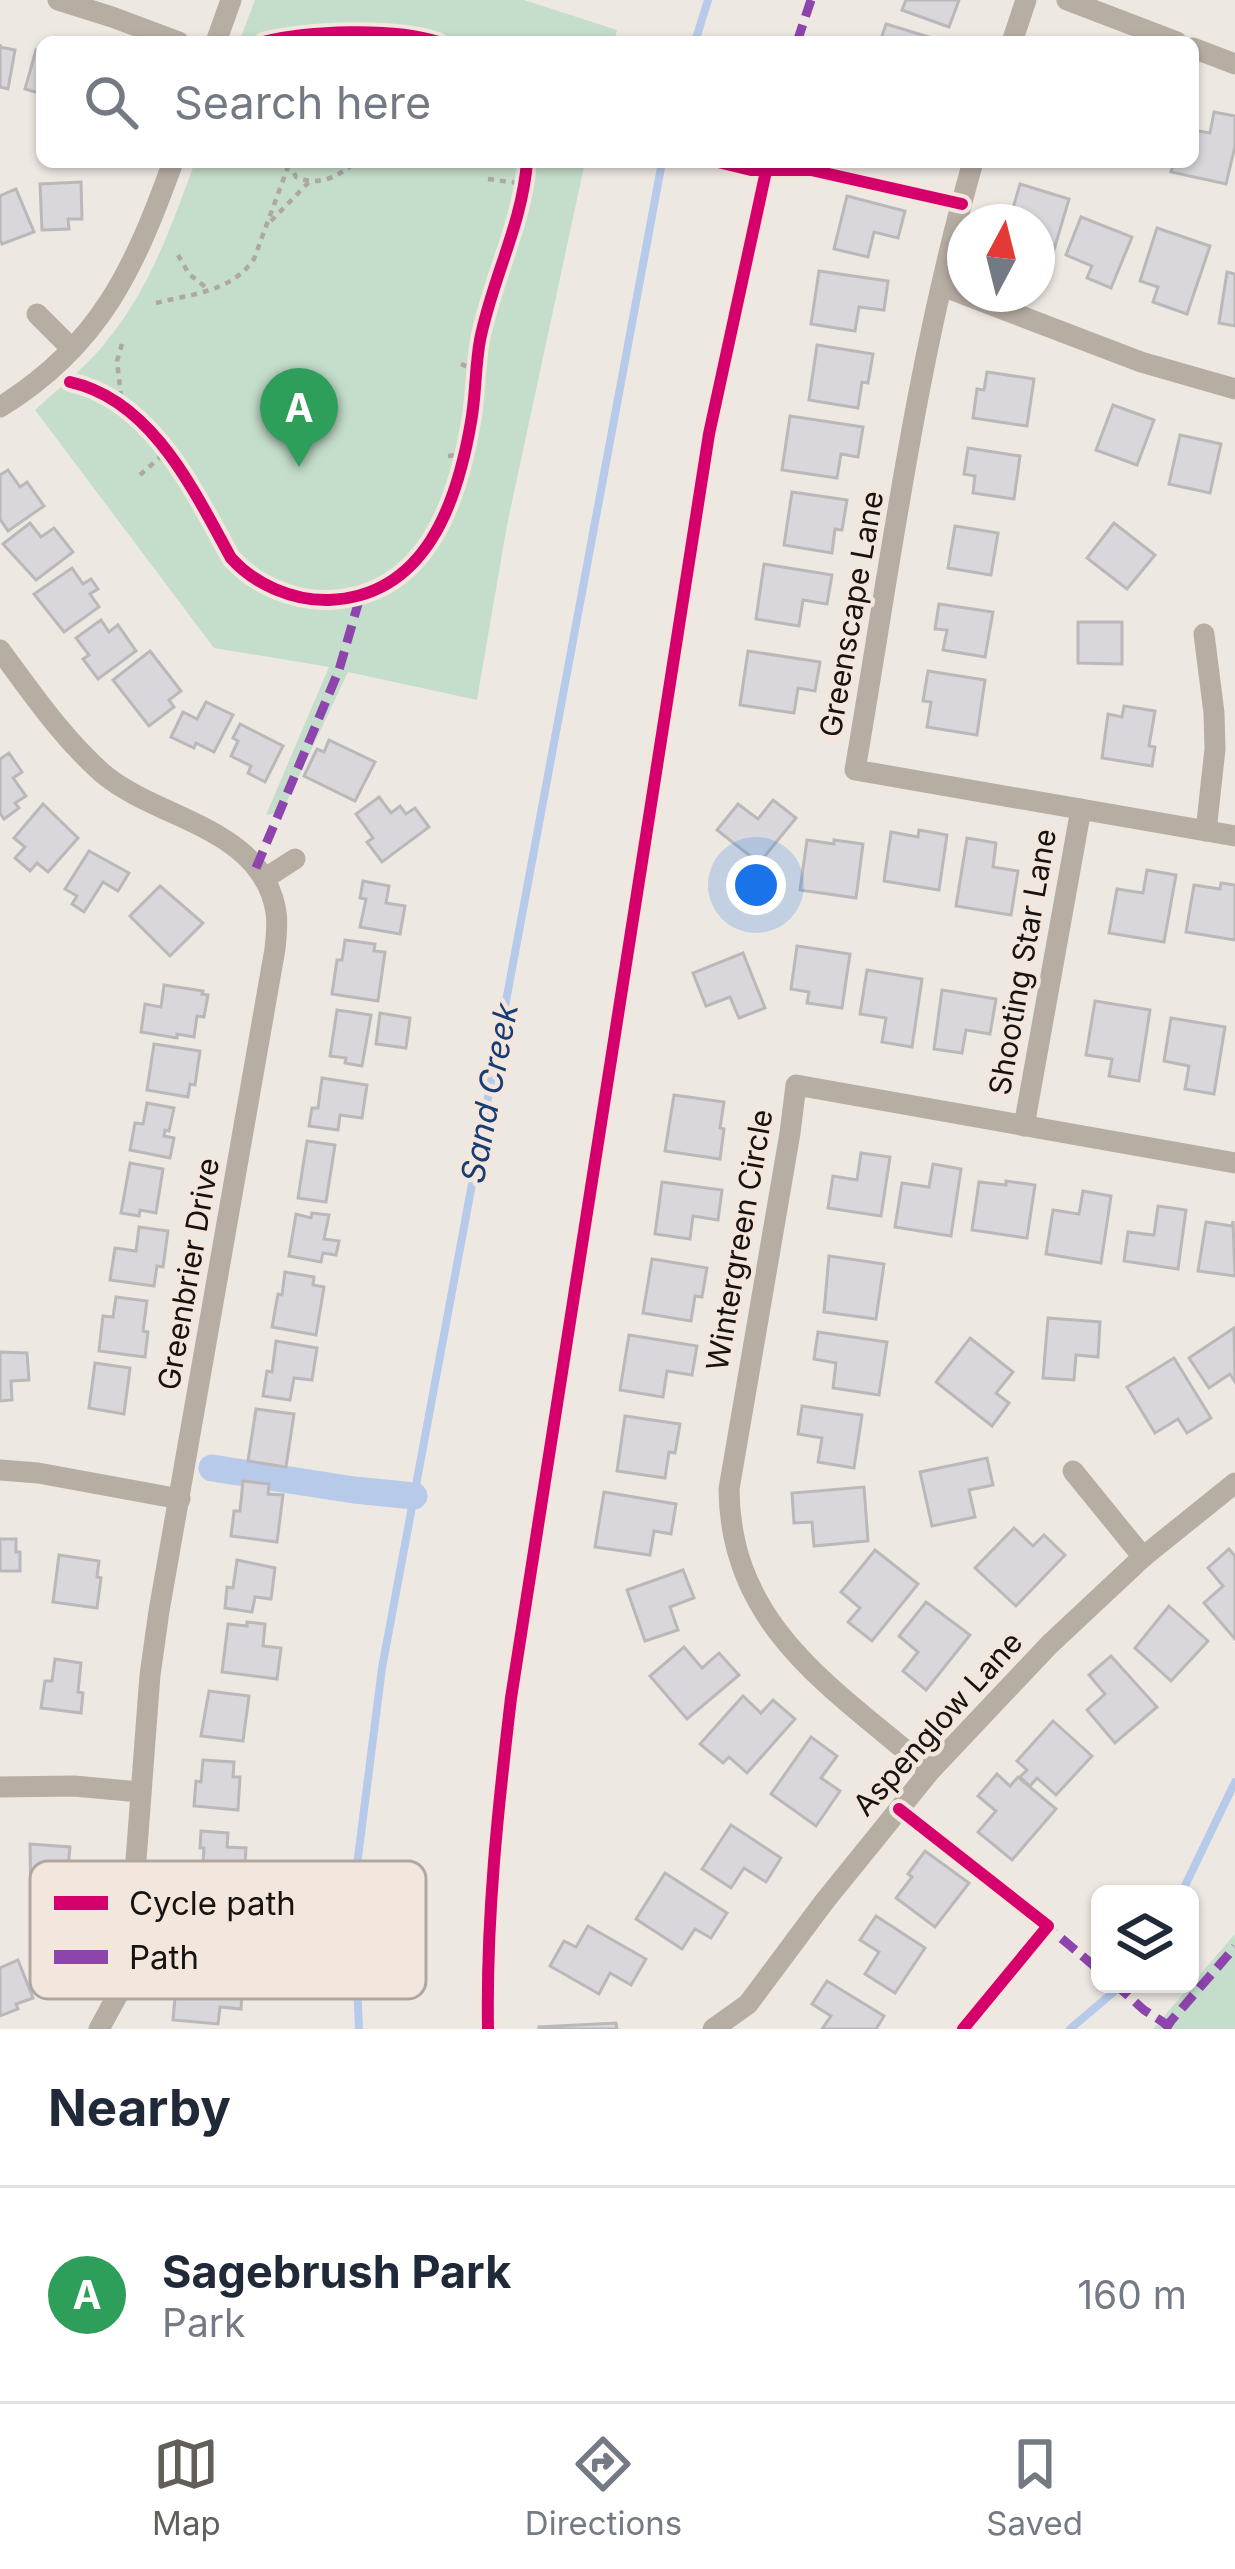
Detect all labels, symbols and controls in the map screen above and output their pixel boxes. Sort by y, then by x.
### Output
search box [36,36,1199,168]
icon: search [78,69,144,135]
text: Search here [174,75,431,130]
north arrow [947,204,1055,312]
pin: A [260,368,338,467]
street label: Greenscape Lane [812,488,890,740]
street label: Shooting Star Lane [981,826,1063,1098]
your location [726,855,786,915]
water label: Sand Creek [452,999,526,1186]
street label: Wintergreen Circle [698,1106,780,1373]
street label: Greenbrier Drive [150,1155,226,1393]
street label: Aspenglow Lane [845,1624,1029,1823]
legend [30,1861,426,1999]
text: Cycle path [129,1883,296,1923]
map controls [1091,1885,1199,1993]
button: layers [1091,1885,1199,1993]
text: Path [129,1937,199,1977]
text: Nearby [48,2077,231,2138]
text: Sagebrush Park [162,2244,511,2299]
text: A [72,2271,102,2318]
text: 160 m [1077,2271,1187,2318]
text: Park [162,2299,246,2346]
tab: Map [152,2431,221,2543]
tab: Directions [525,2431,682,2543]
tab: Saved [986,2431,1083,2543]

